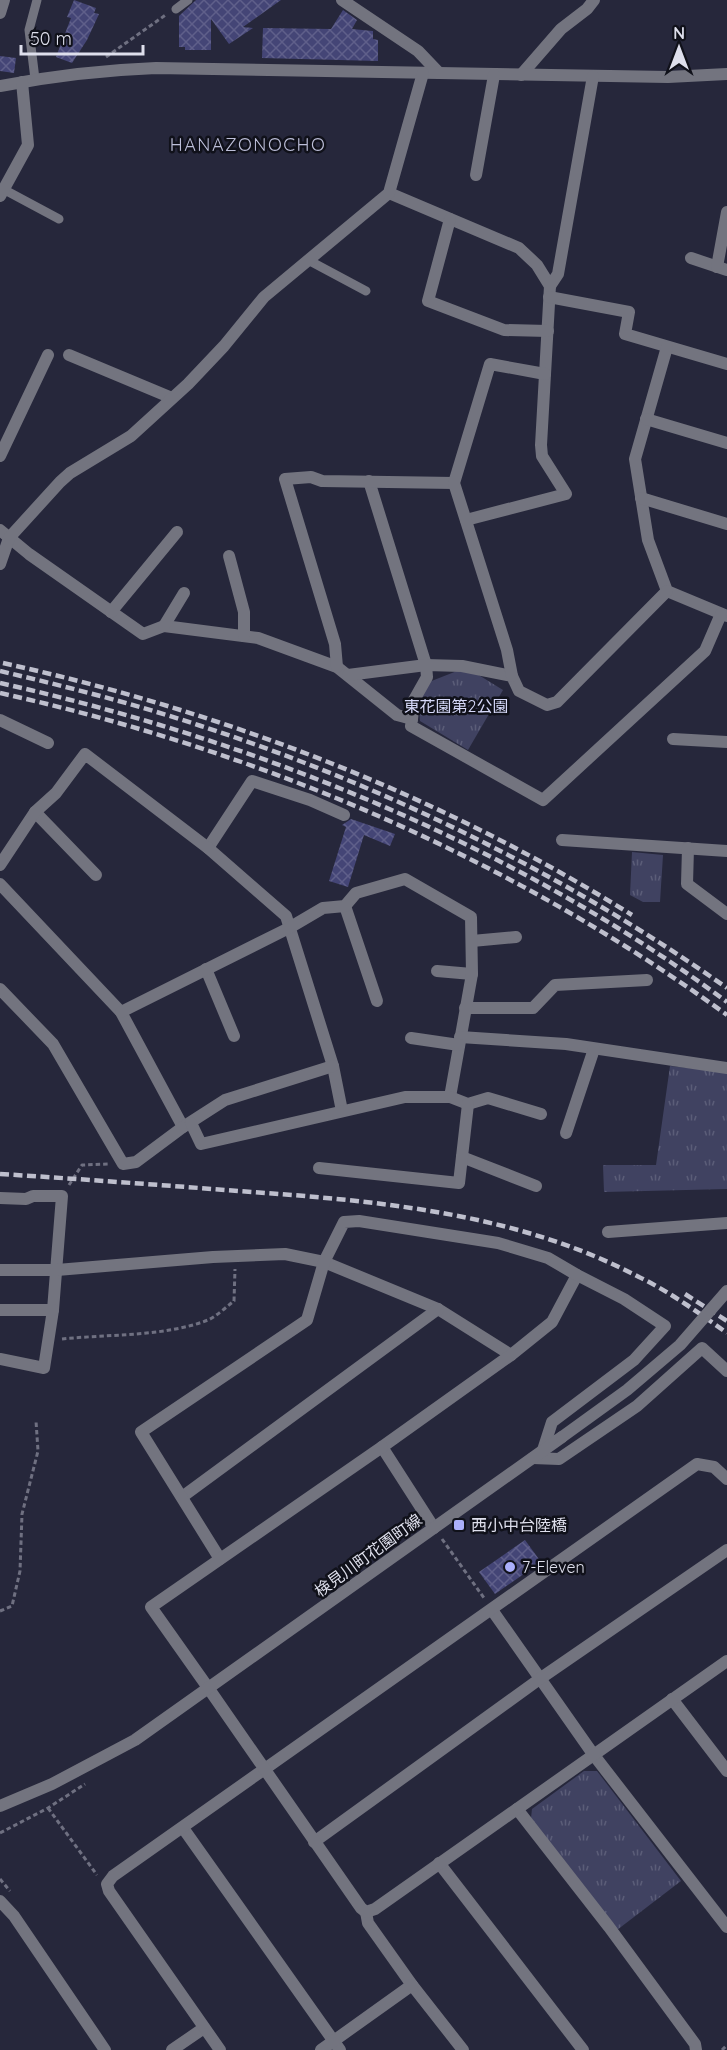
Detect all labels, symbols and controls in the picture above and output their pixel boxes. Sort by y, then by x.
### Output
scale bar [21,18,142,56]
north arrow [649,18,709,78]
text: N [673,23,685,43]
text: 50 m [30,27,72,50]
district label: HANAZONOCHO [170,133,326,156]
park label: 東花園第2公園 [404,696,508,716]
street label: 検見川町花園町線 [310,1509,426,1601]
place label: 西小中台陸橋 [471,1515,567,1535]
marker: 西小中台陸橋 [452,1518,466,1532]
place label: 7-Eleven [522,1557,585,1577]
marker: 7-Eleven [503,1560,517,1574]

